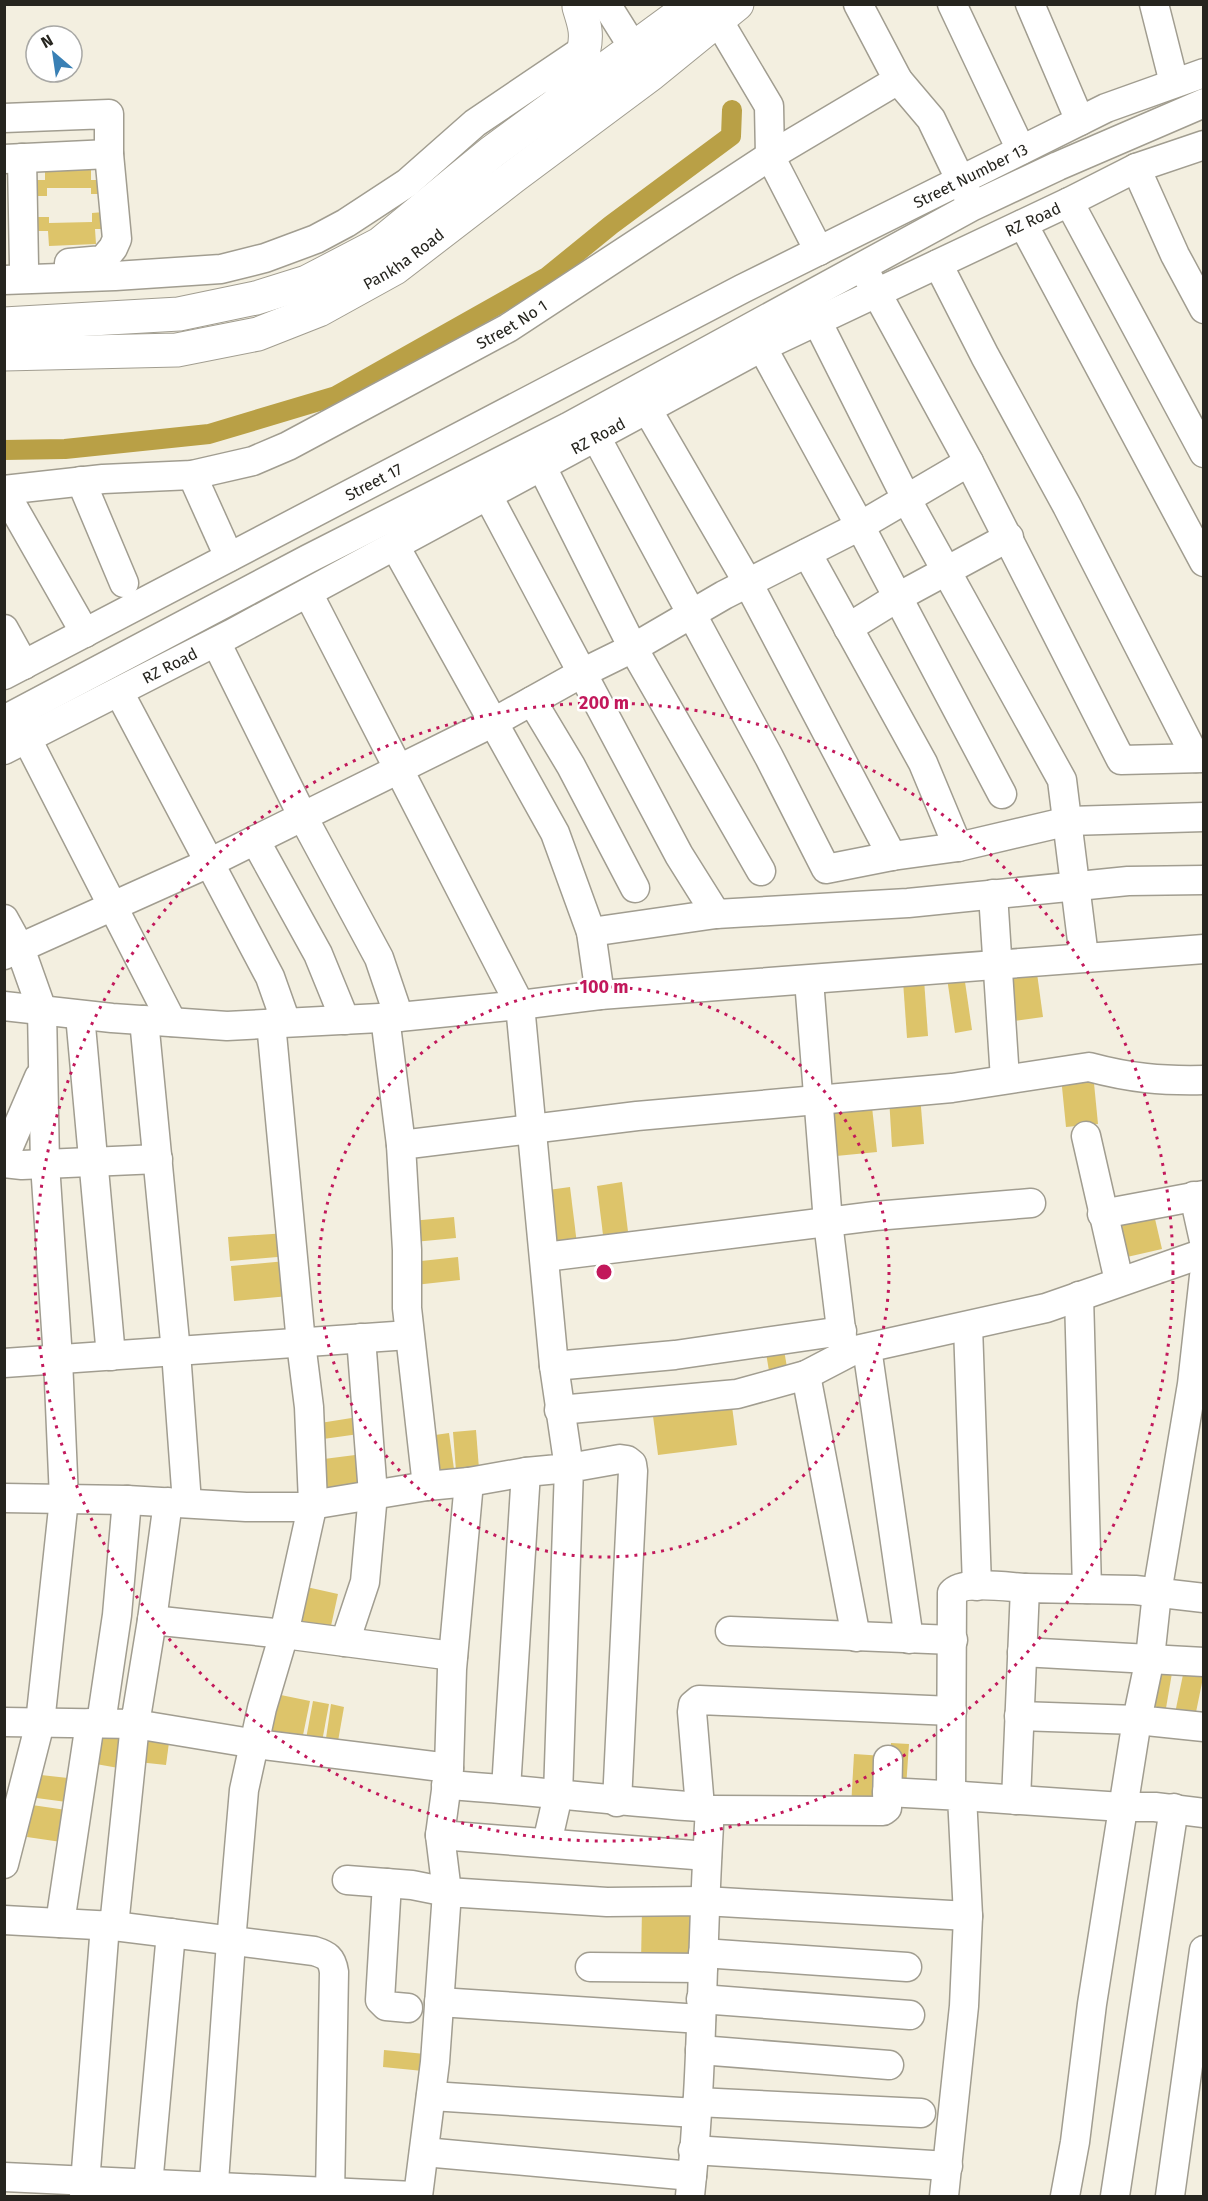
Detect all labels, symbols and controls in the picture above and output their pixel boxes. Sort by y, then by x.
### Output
north arrow [24,24,84,84]
text: N [38,30,56,52]
street label: Street Number 13 [910,139,1031,212]
street label: RZ Road [1002,198,1064,241]
street label: Pankha Road [360,225,448,294]
street label: Street No 1 [473,296,551,353]
street label: RZ Road [568,414,629,459]
street label: Street 17 [342,459,406,505]
street label: RZ Road [139,644,201,688]
text: 200 m [579,692,629,714]
text: 100 m [580,976,628,998]
centre of rings [594,1262,614,1282]

